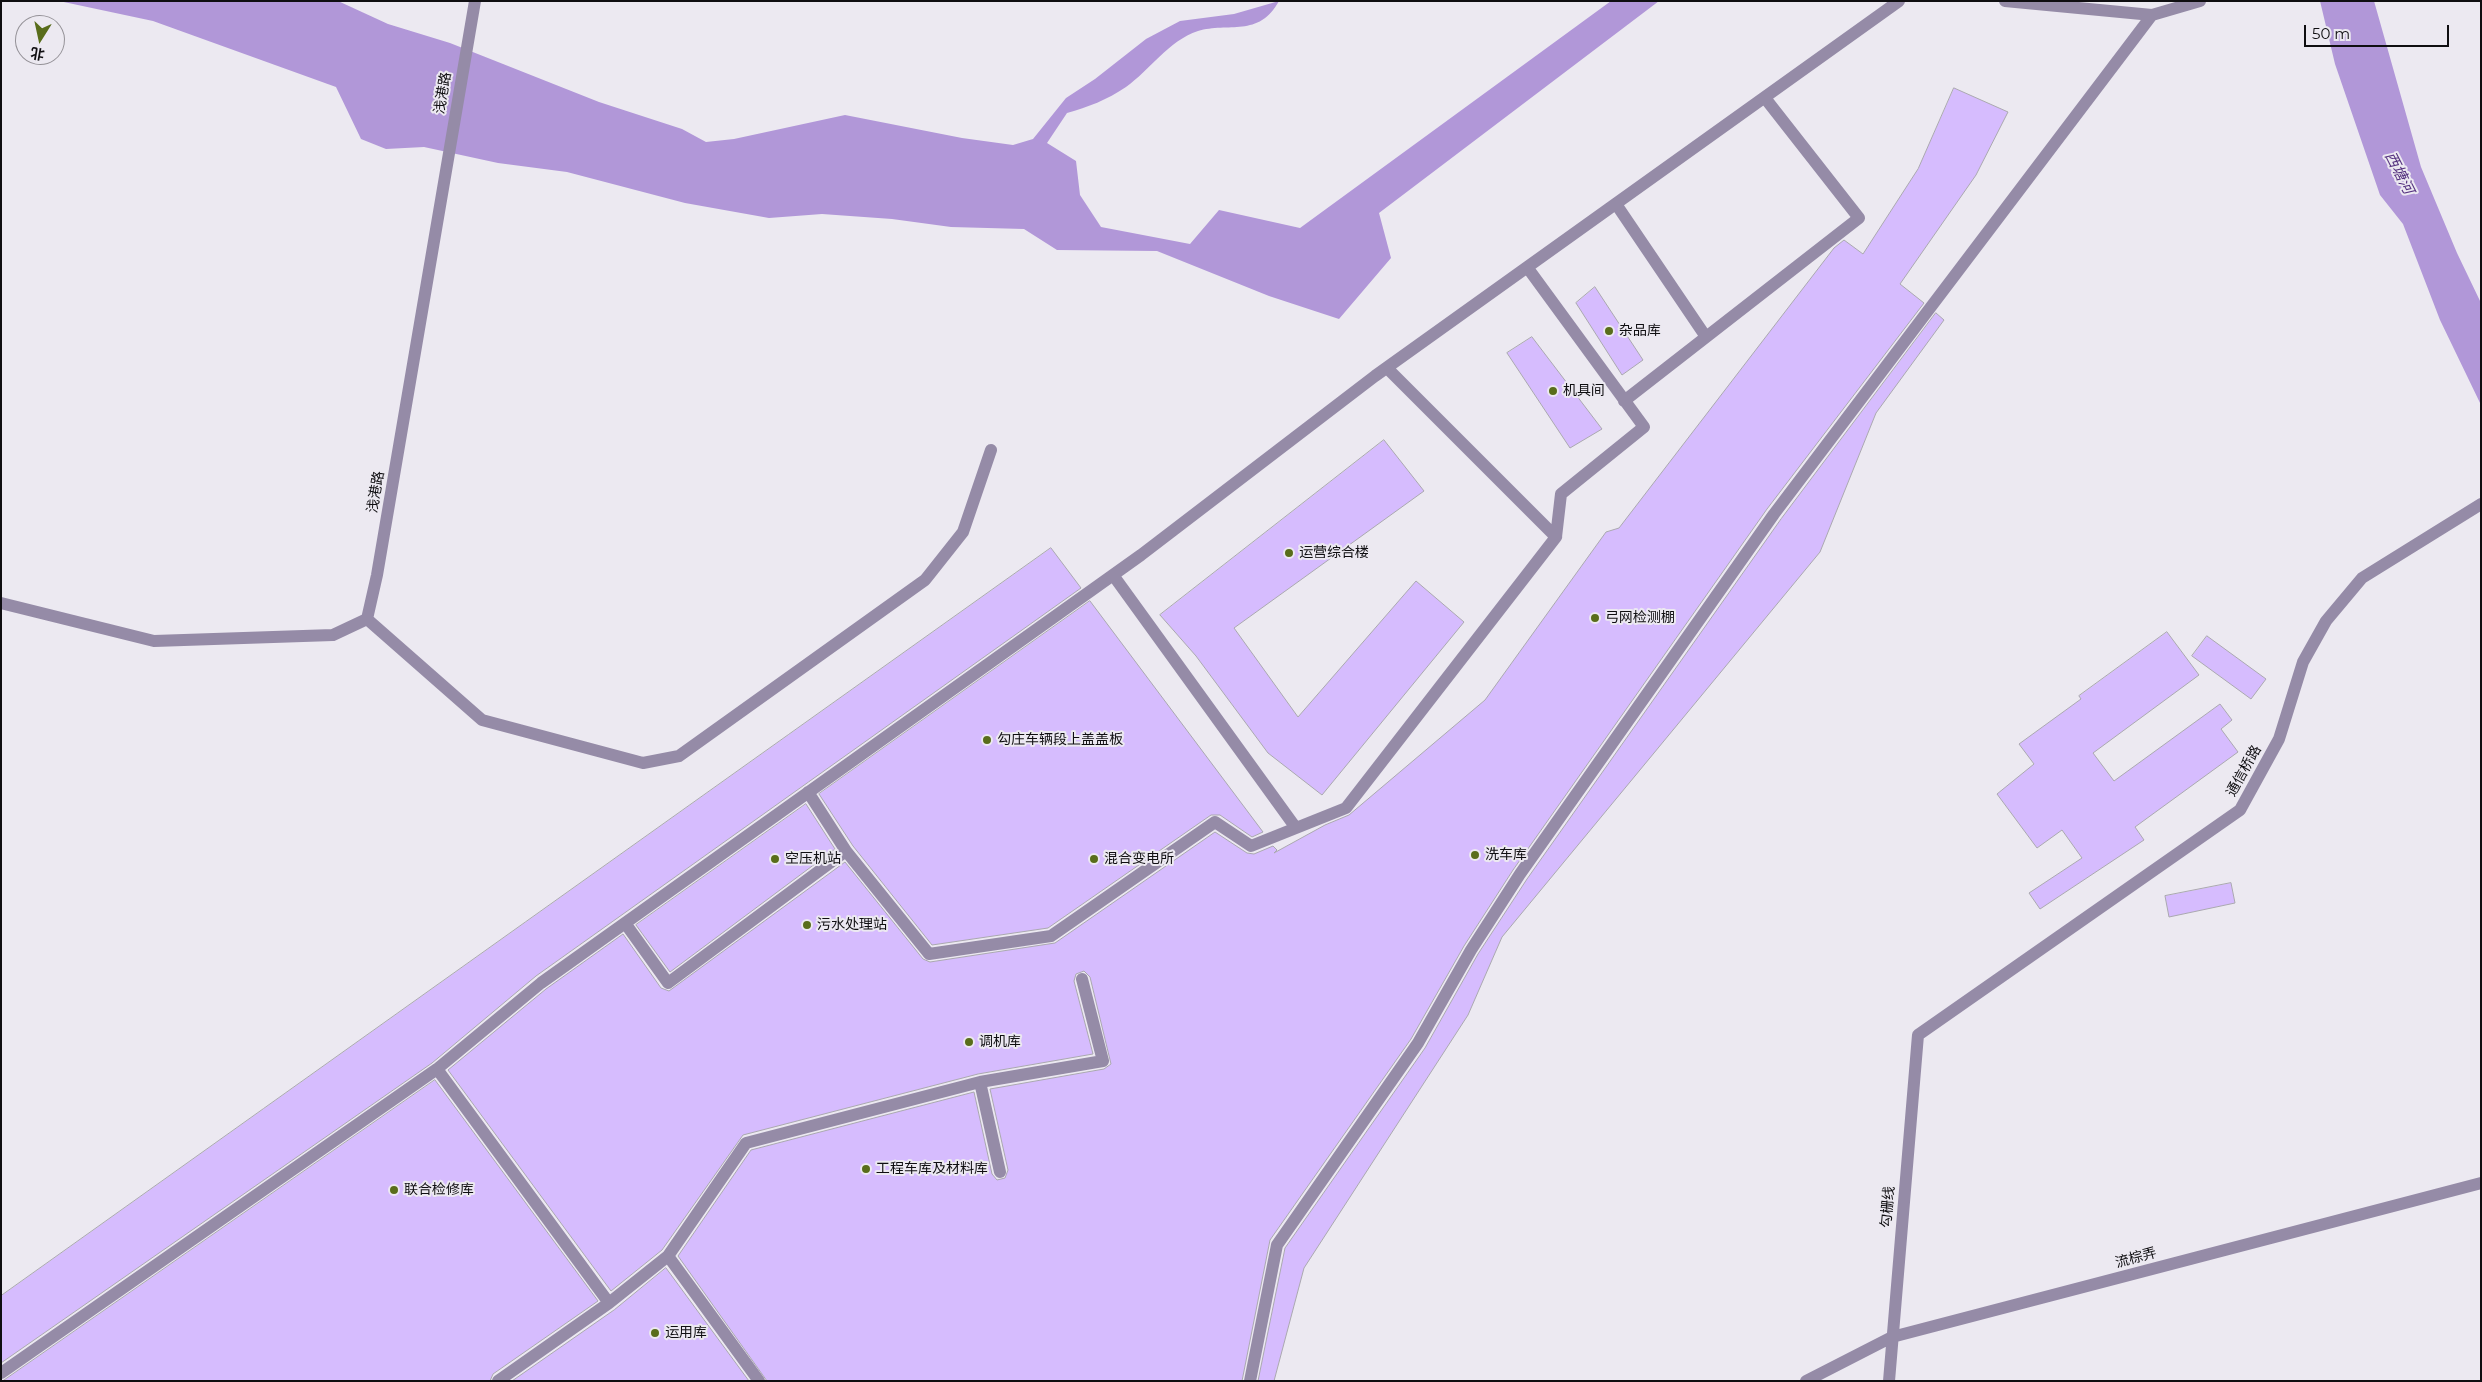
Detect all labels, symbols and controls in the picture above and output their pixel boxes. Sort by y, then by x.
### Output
north arrow [15,15,65,65]
scale bar [2307,15,2452,47]
text: 50 m [2312,24,2350,43]
text: 北 [29,44,46,64]
street label: 浅港路 [431,71,455,115]
water label: 西塘河 [2381,149,2417,197]
place label: 杂品库 [1619,323,1661,339]
marker: 杂品库 [1603,325,1615,337]
place label: 机具间 [1563,383,1605,399]
marker: 机具间 [1547,385,1559,397]
street label: 浅港路 [364,470,388,514]
place label: 运营综合楼 [1299,545,1369,561]
marker: 运营综合楼 [1283,547,1295,559]
place label: 弓网检测棚 [1605,610,1675,626]
marker: 弓网检测棚 [1589,612,1601,624]
place label: 勾庄车辆段上盖盖板 [997,732,1123,748]
marker: 勾庄车辆段上盖盖板 [981,734,993,746]
street label: 通信桥路 [2223,742,2265,800]
place label: 洗车库 [1485,847,1527,863]
marker: 洗车库 [1469,849,1481,861]
place label: 空压机站 [785,851,841,867]
place label: 混合变电所 [1104,851,1174,867]
marker: 空压机站 [769,853,781,865]
marker: 混合变电所 [1088,853,1100,865]
place label: 污水处理站 [817,917,887,933]
marker: 污水处理站 [801,919,813,931]
place label: 调机库 [979,1034,1021,1050]
marker: 调机库 [963,1036,975,1048]
place label: 工程车库及材料库 [876,1161,988,1177]
marker: 工程车库及材料库 [860,1163,872,1175]
place label: 联合检修库 [404,1182,474,1198]
marker: 联合检修库 [388,1184,400,1196]
street label: 勾栅线 [1878,1185,1898,1229]
street label: 流棕弄 [2114,1244,2158,1272]
place label: 运用库 [665,1325,707,1341]
marker: 运用库 [649,1327,661,1339]

